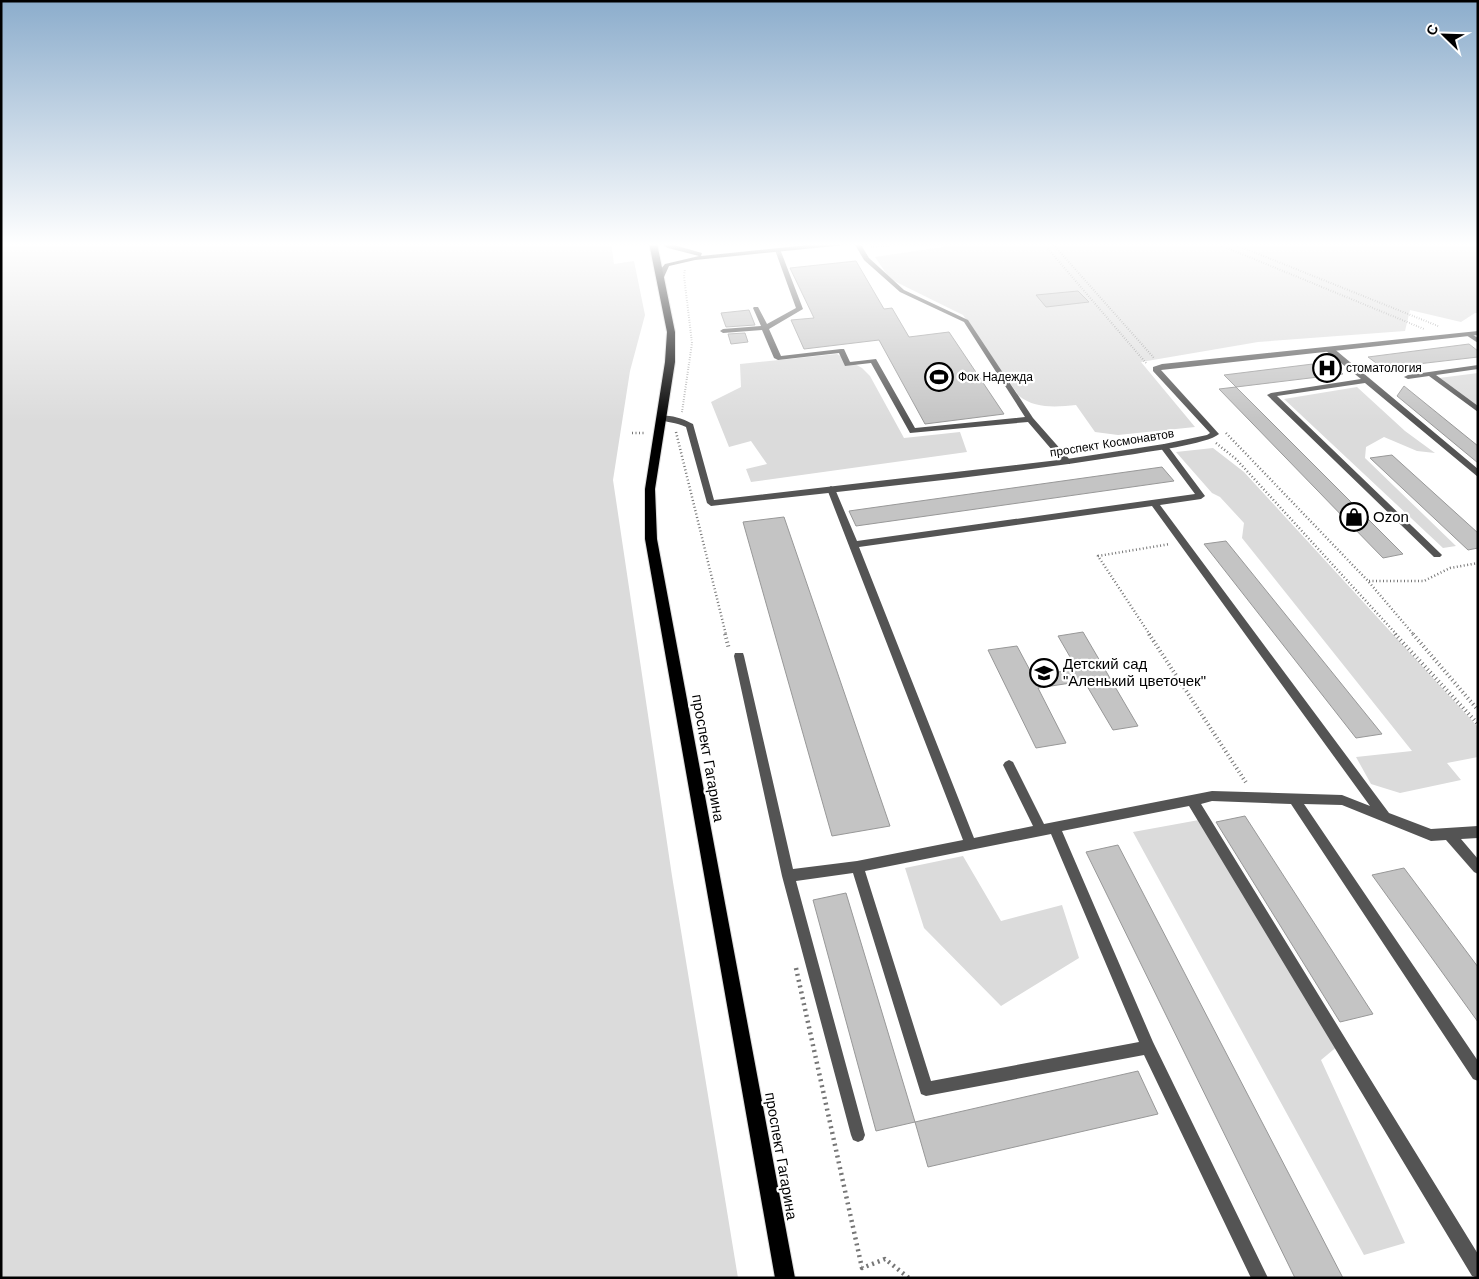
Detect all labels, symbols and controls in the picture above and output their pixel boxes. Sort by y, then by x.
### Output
north arrow [1419,10,1469,60]
text: С [1423,22,1441,38]
hospital icon: стоматология [1312,353,1342,383]
place label: стоматология [1346,361,1422,375]
sports icon: Фок Надежда [924,362,954,392]
place label: Фок Надежда [958,370,1033,384]
street label: проспект Космонавтов [1049,426,1175,460]
shop icon: Ozon [1339,502,1369,532]
place label: Ozon [1373,508,1409,525]
place label: Детский сад "Аленький цветочек" [1063,655,1206,689]
school or university icon: Детский сад "Аленький цветочек" [1029,658,1059,688]
street label: проспект Гагарина [689,693,728,824]
street label: проспект Гагарина [762,1091,801,1222]

